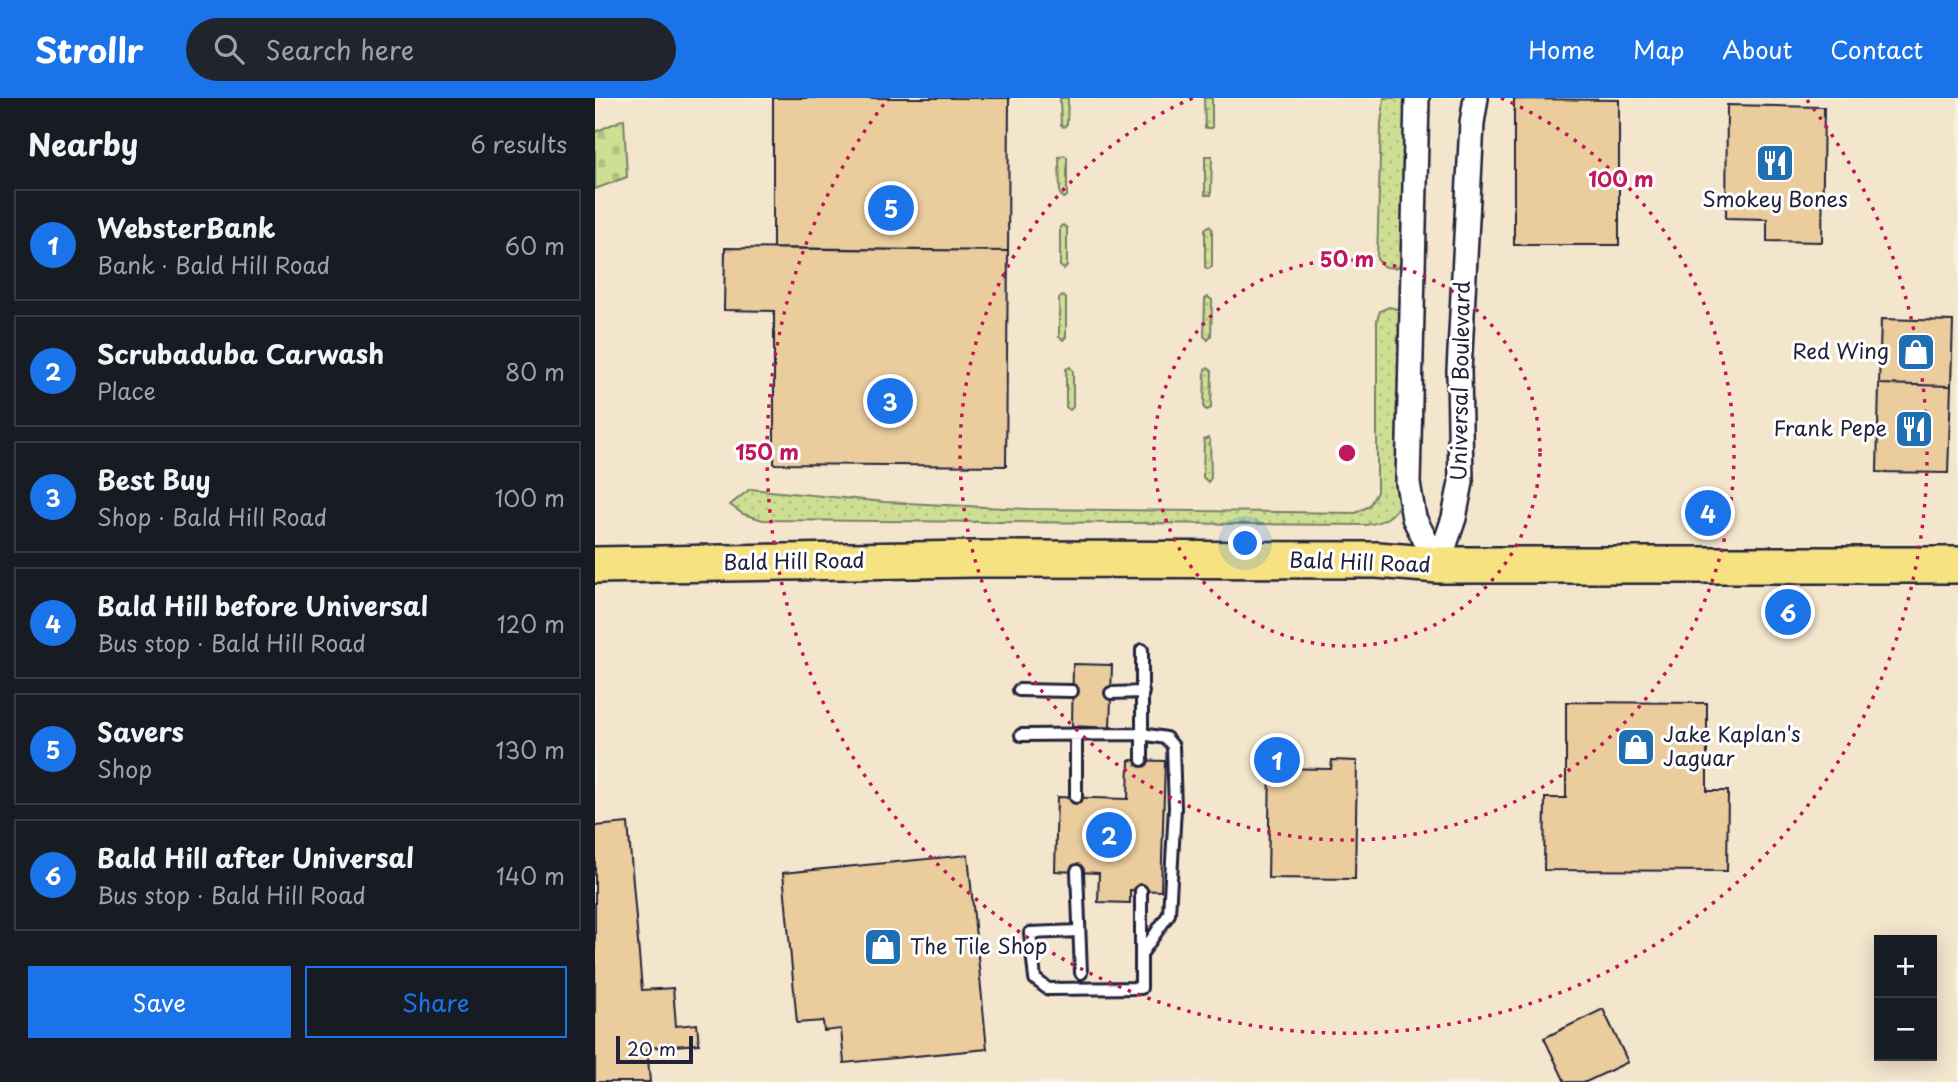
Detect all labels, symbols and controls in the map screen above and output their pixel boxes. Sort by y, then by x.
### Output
search box [186,18,676,81]
text: Strollr [35,24,144,74]
icon: search [210,30,248,68]
text: Search here [266,30,414,69]
text: Home [1528,31,1595,67]
text: Map [1633,31,1684,67]
text: About [1722,31,1792,67]
text: Contact [1830,31,1923,67]
text: Nearby [28,121,138,166]
text: 6 results [471,126,567,161]
restaurant icon: Smokey Bones [1754,142,1796,184]
text: 100 m [1588,162,1654,194]
pin: 5 [868,182,914,234]
place label: Smokey Bones [1702,182,1848,214]
text: WebsterBank [97,208,275,247]
text: 1 [48,228,59,263]
text: 60 m [505,228,565,263]
text: 50 m [1320,242,1374,274]
text: Bank · Bald Hill Road [97,247,330,282]
street label: Universal Boulevard [1441,281,1477,481]
shop icon: Red Wing [1895,331,1937,373]
text: Scrubaduba Carwash [97,334,384,373]
place label: Red Wing [1792,334,1889,366]
text: 2 [45,354,61,389]
text: 80 m [505,354,565,389]
text: Place [97,373,156,408]
pin: 3 [867,375,913,427]
restaurant icon: Frank Pepe [1893,408,1935,450]
place label: Frank Pepe [1773,411,1887,443]
text: 150 m [735,435,799,467]
centre of rings [1335,441,1359,465]
text: Best Buy [97,460,210,499]
text: 3 [45,480,61,515]
text: 100 m [495,480,565,515]
pin: 4 [1685,487,1731,539]
text: Shop · Bald Hill Road [97,499,327,534]
your location [1228,526,1262,560]
street label: Bald Hill Road [723,543,865,577]
street label: Bald Hill Road [1289,543,1431,579]
text: Bald Hill before Universal [97,586,428,625]
pin: 6 [1765,586,1811,638]
text: 4 [45,606,61,641]
text: 120 m [497,606,565,641]
text: Bus stop · Bald Hill Road [97,625,366,660]
text: Savers [97,712,184,751]
place label: Jake Kaplan's Jaguar [1663,717,1801,773]
shop icon: Jake Kaplan's Jaguar [1615,726,1657,768]
text: 5 [46,732,60,767]
text: 130 m [495,732,565,767]
pin: 1 [1254,734,1300,786]
text: Shop [97,751,152,786]
pin: 2 [1086,809,1132,861]
text: Bald Hill after Universal [97,838,414,877]
text: 6 [45,858,61,893]
text: 140 m [496,858,565,893]
text: Bus stop · Bald Hill Road [97,877,366,912]
shop icon: The Tile Shop [862,926,904,968]
place label: The Tile Shop [910,929,1048,961]
map controls [1874,935,1937,1061]
button: + [1874,935,1937,998]
button: Save [28,966,291,1038]
button: Share [305,966,567,1038]
button: − [1874,998,1937,1061]
scale bar [616,1033,693,1065]
text: 20 m [627,1034,676,1062]

